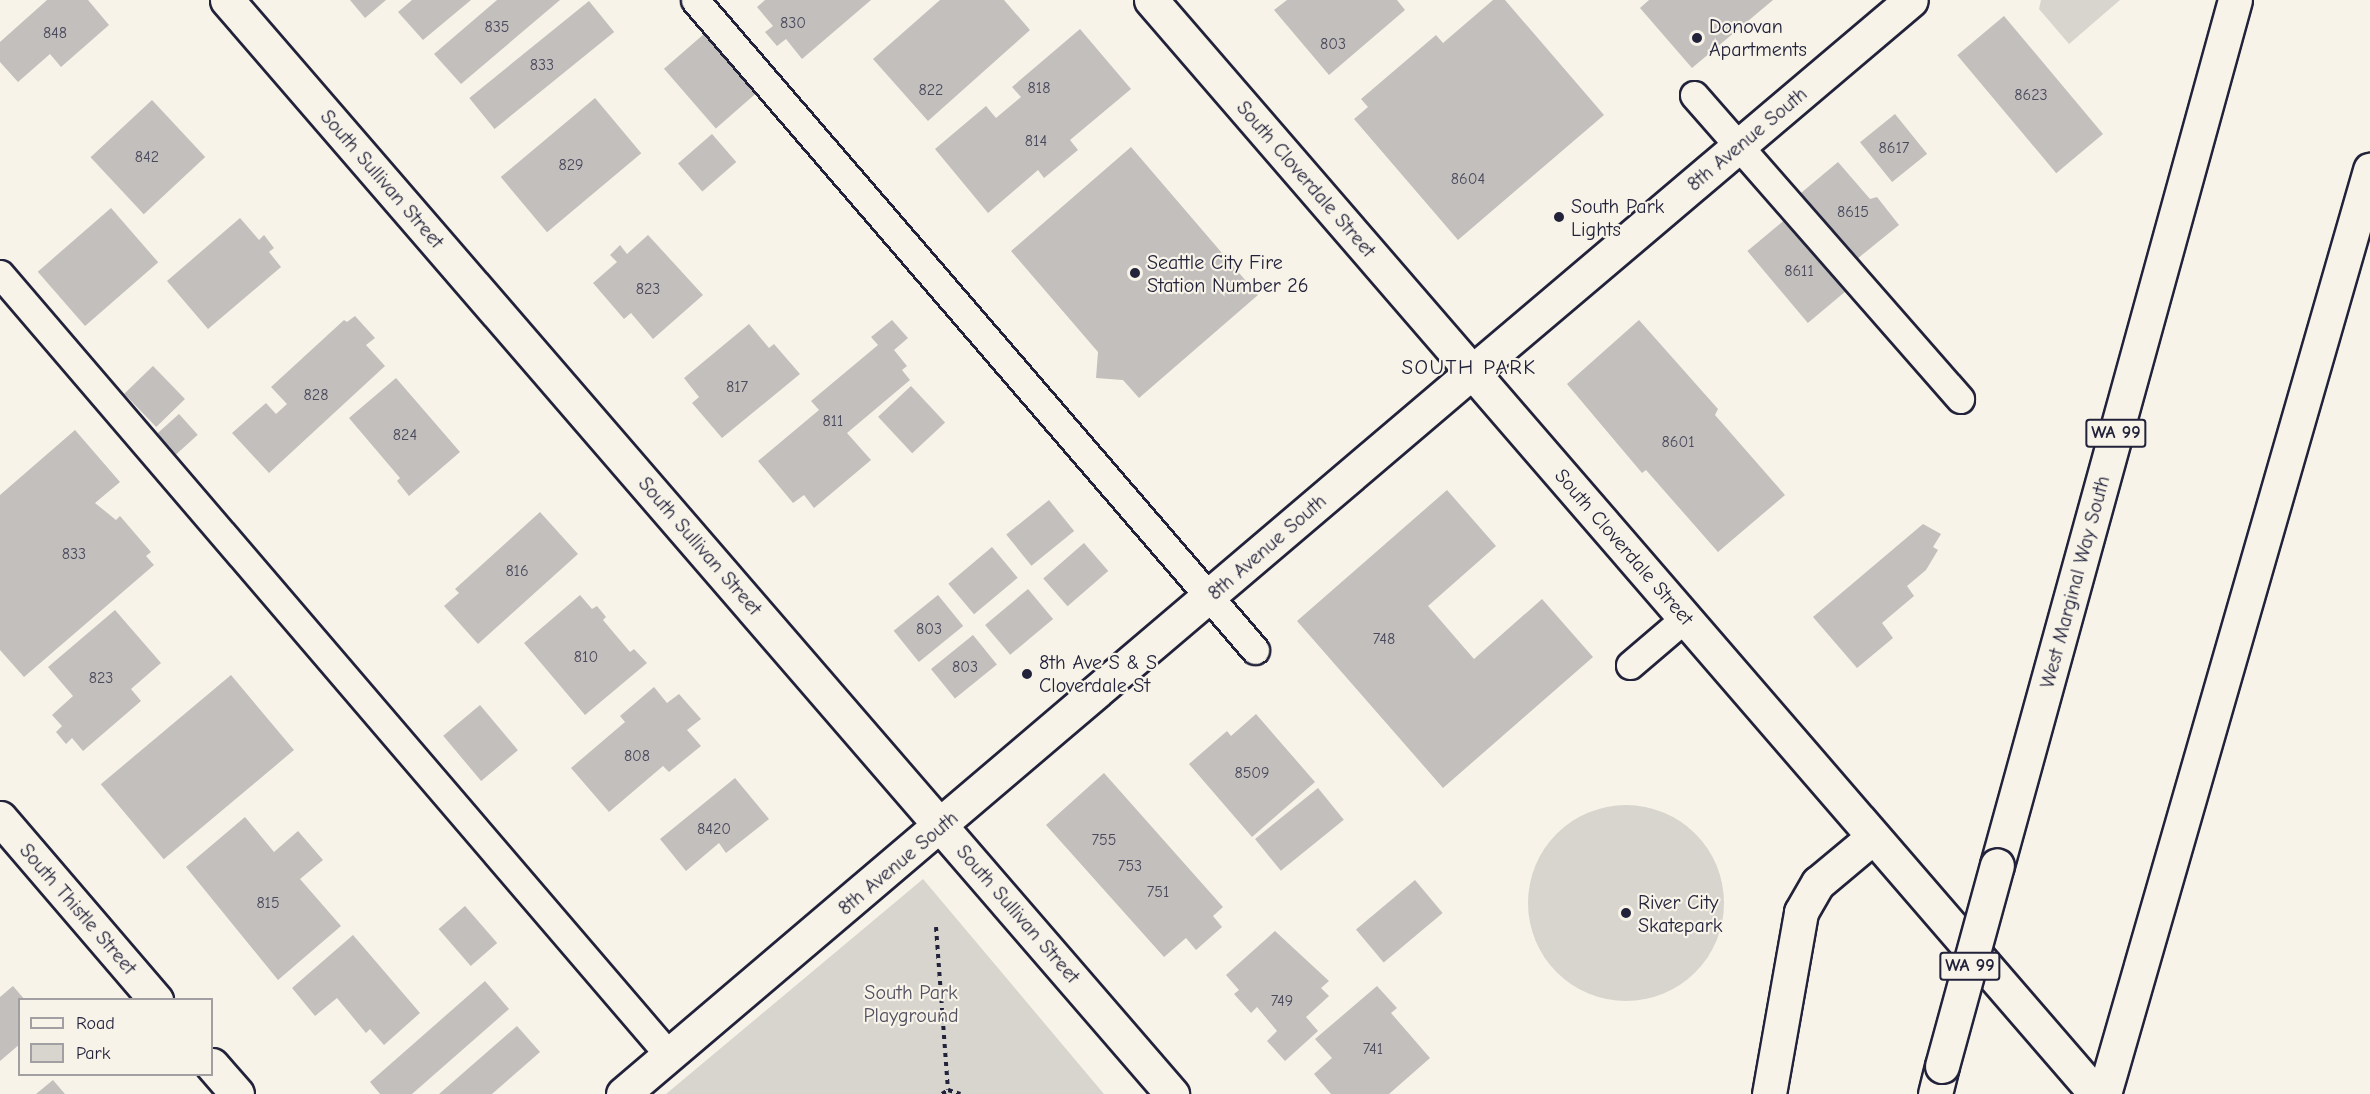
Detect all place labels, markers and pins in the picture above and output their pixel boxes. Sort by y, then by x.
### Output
place label: Donovan Apartments [1709,14,1807,61]
marker: Donovan Apartments [1690,31,1704,45]
place label: South Park Lights [1571,194,1664,241]
marker: South Park Lights [1552,210,1566,224]
place label: Seattle City Fire Station Number 26 [1147,250,1309,297]
marker: Seattle City Fire Station Number 26 [1128,266,1142,280]
place label: 8th Ave S & S Cloverdale St [1039,650,1157,697]
marker: 8th Ave S & S Cloverdale St [1020,667,1034,681]
place label: River City Skatepark [1638,890,1722,937]
marker: River City Skatepark [1619,906,1633,920]

